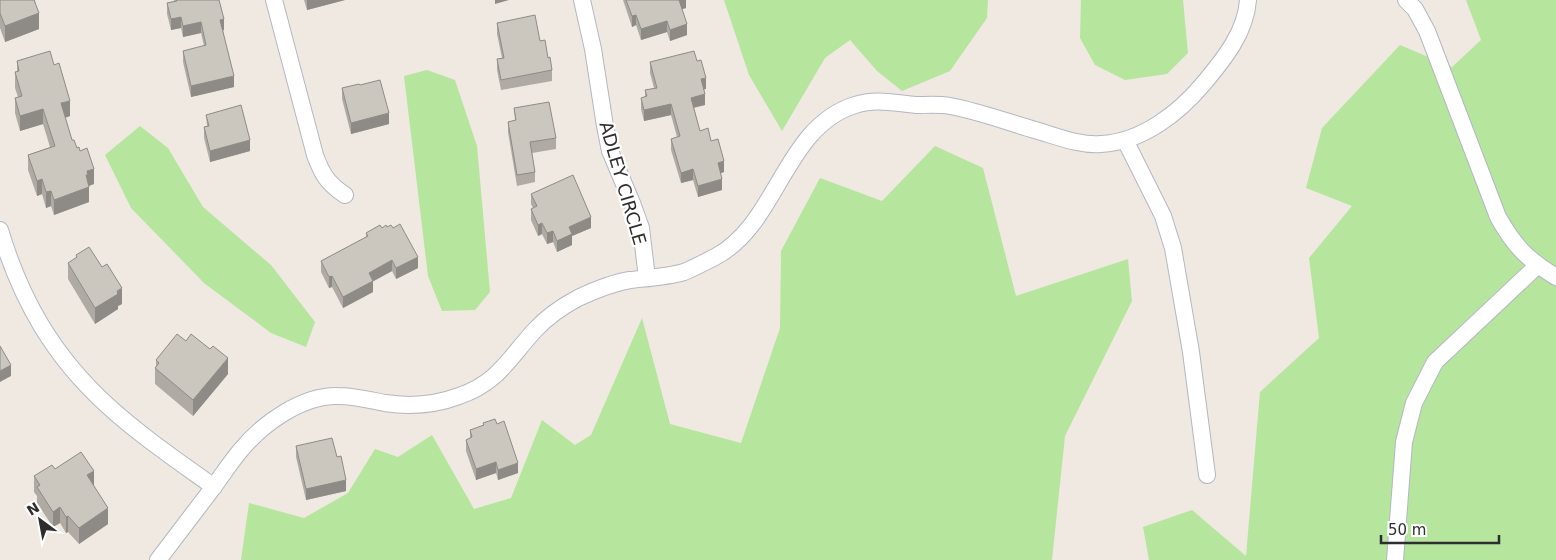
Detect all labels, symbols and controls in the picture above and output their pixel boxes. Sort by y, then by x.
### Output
street label: ADLEY CIRCLE [595,119,651,247]
north arrow [15,495,65,545]
text: N [24,499,42,519]
scale bar [1381,512,1498,544]
text: 50 m [1388,521,1426,539]

